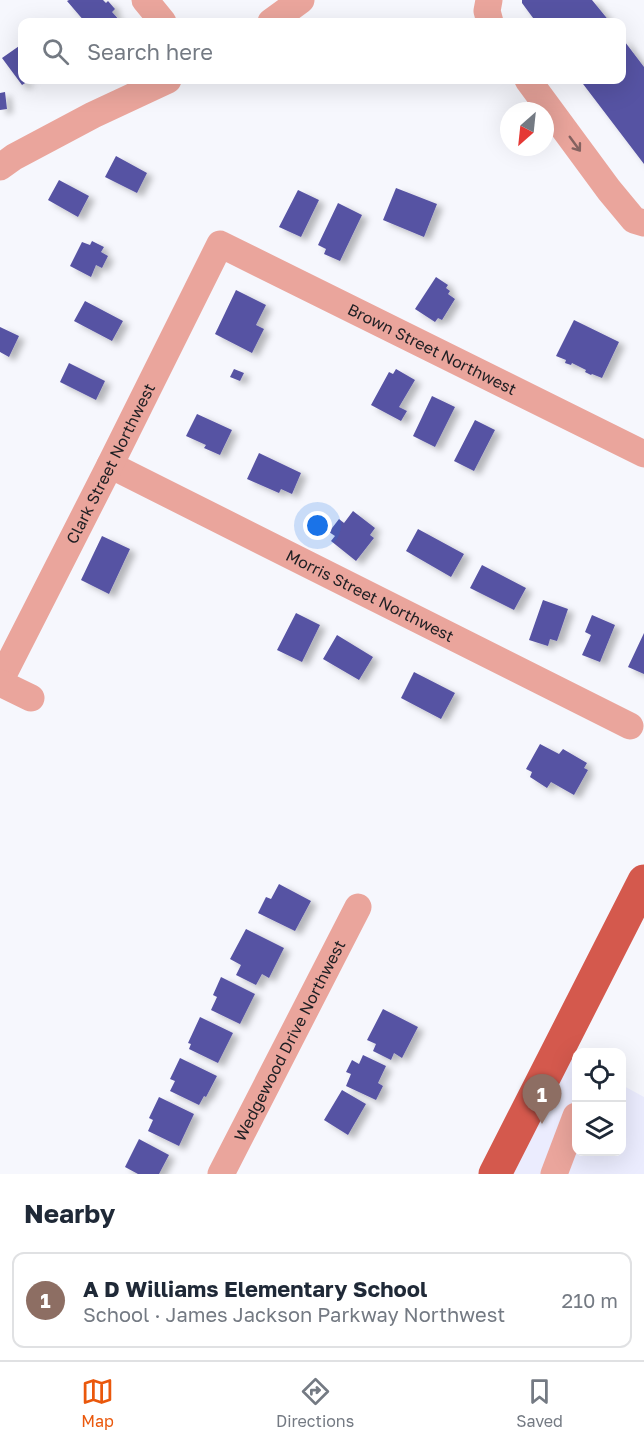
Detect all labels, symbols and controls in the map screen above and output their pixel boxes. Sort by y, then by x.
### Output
search box [18,18,626,84]
icon: search [39,35,72,68]
text: Search here [87,38,213,65]
north arrow [500,102,554,156]
one-way arrow [569,135,581,151]
street label: Brown Street Northwest [344,299,520,399]
street label: Clark Street Northwest [62,380,159,547]
your location [303,511,332,540]
street label: Morris Street Northwest [283,545,457,646]
street label: Wedgewood Drive Northwest [229,936,349,1145]
map controls [572,1048,626,1156]
button: locate [572,1048,626,1102]
pin: 1 [522,1074,562,1124]
button: layers [572,1102,626,1156]
text: Nearby [24,1198,115,1229]
text: A D Williams Elementary School [83,1275,427,1302]
text: 1 [40,1288,51,1312]
text: 210 m [562,1288,618,1312]
text: School · James Jackson Parkway Northwest [83,1302,505,1326]
tab: Map [81,1375,114,1431]
tab: Directions [276,1375,354,1431]
tab: Saved [516,1375,563,1431]

